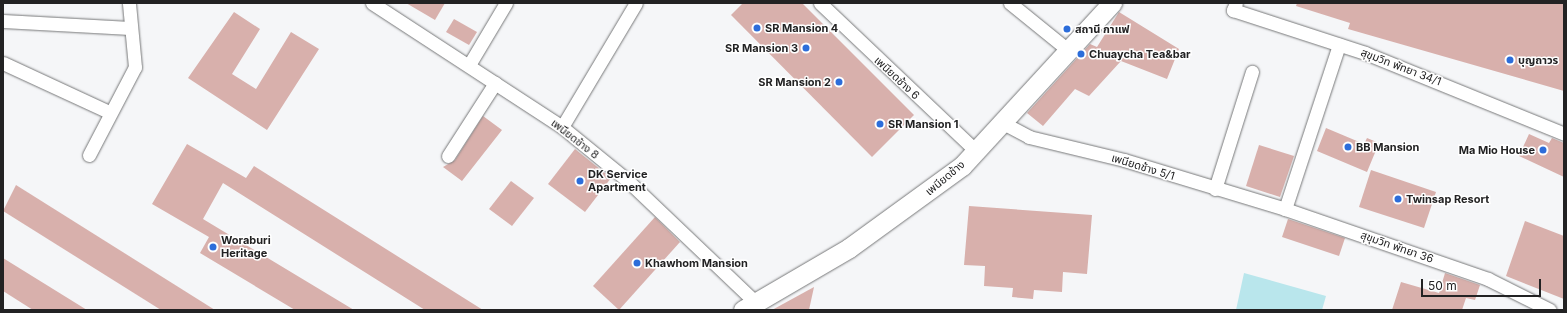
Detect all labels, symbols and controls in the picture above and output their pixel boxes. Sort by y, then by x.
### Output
place label: SR Mansion 4 [765,21,838,35]
place label: สถานี กาแฟ [1075,22,1129,36]
marker: SR Mansion 4 [752,23,762,33]
marker: สถานี กาแฟ [1062,24,1072,34]
place label: SR Mansion 3 [725,41,798,55]
marker: SR Mansion 3 [801,43,811,53]
street label: สุขุมวิท พัทยา 34/1 [1359,46,1443,88]
place label: Chuaycha Tea&bar [1089,47,1191,61]
marker: Chuaycha Tea&bar [1076,49,1086,59]
place label: บุญถาวร [1518,53,1558,67]
street label: เพนียดช้าง 6 [872,54,922,102]
marker: บุญถาวร [1505,55,1515,65]
place label: SR Mansion 2 [758,75,831,89]
marker: SR Mansion 2 [834,77,844,87]
street label: เพนียดช้าง 8 [548,116,602,162]
place label: SR Mansion 1 [888,117,959,131]
marker: SR Mansion 1 [875,119,885,129]
place label: BB Mansion [1356,140,1419,154]
marker: BB Mansion [1343,142,1353,152]
place label: Ma Mio House [1459,143,1535,157]
marker: Ma Mio House [1538,145,1548,155]
street label: เพนียดช้าง 5/1 [1110,151,1176,183]
street label: เพนียดช้าง [923,158,967,198]
place label: DK Service Apartment [588,168,647,194]
marker: DK Service Apartment [575,176,585,186]
place label: Twinsap Resort [1406,192,1489,206]
marker: Twinsap Resort [1393,194,1403,204]
street label: สุขุมวิท พัทยา 36 [1359,228,1435,266]
place label: Woraburi Heritage [221,234,271,260]
marker: Woraburi Heritage [208,242,218,252]
place label: Khawhom Mansion [645,256,748,270]
marker: Khawhom Mansion [632,258,642,268]
scale bar [1423,271,1543,297]
text: 50 m [1428,278,1457,293]

